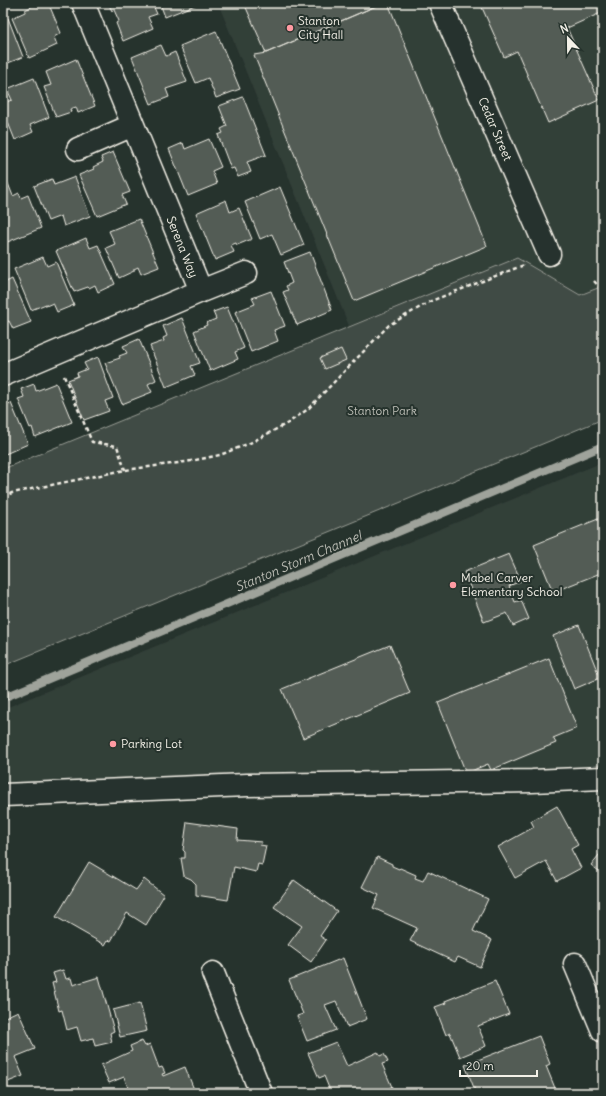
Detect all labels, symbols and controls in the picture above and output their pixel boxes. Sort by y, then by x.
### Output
place label: Stanton City Hall [298,13,343,42]
north arrow [548,18,588,58]
text: N [558,21,570,37]
marker: Stanton City Hall [285,23,295,33]
street label: Cedar Street [475,95,516,163]
street label: Serena Way [163,214,202,280]
park label: Stanton Park [347,403,417,418]
water label: Stanton Storm Channel [233,526,366,596]
place label: Mabel Carver Elementary School [461,570,562,599]
marker: Mabel Carver Elementary School [448,580,458,590]
place label: Parking Lot [121,736,182,751]
marker: Parking Lot [108,739,118,749]
scale bar [460,1052,537,1078]
text: 20 m [466,1058,494,1073]

